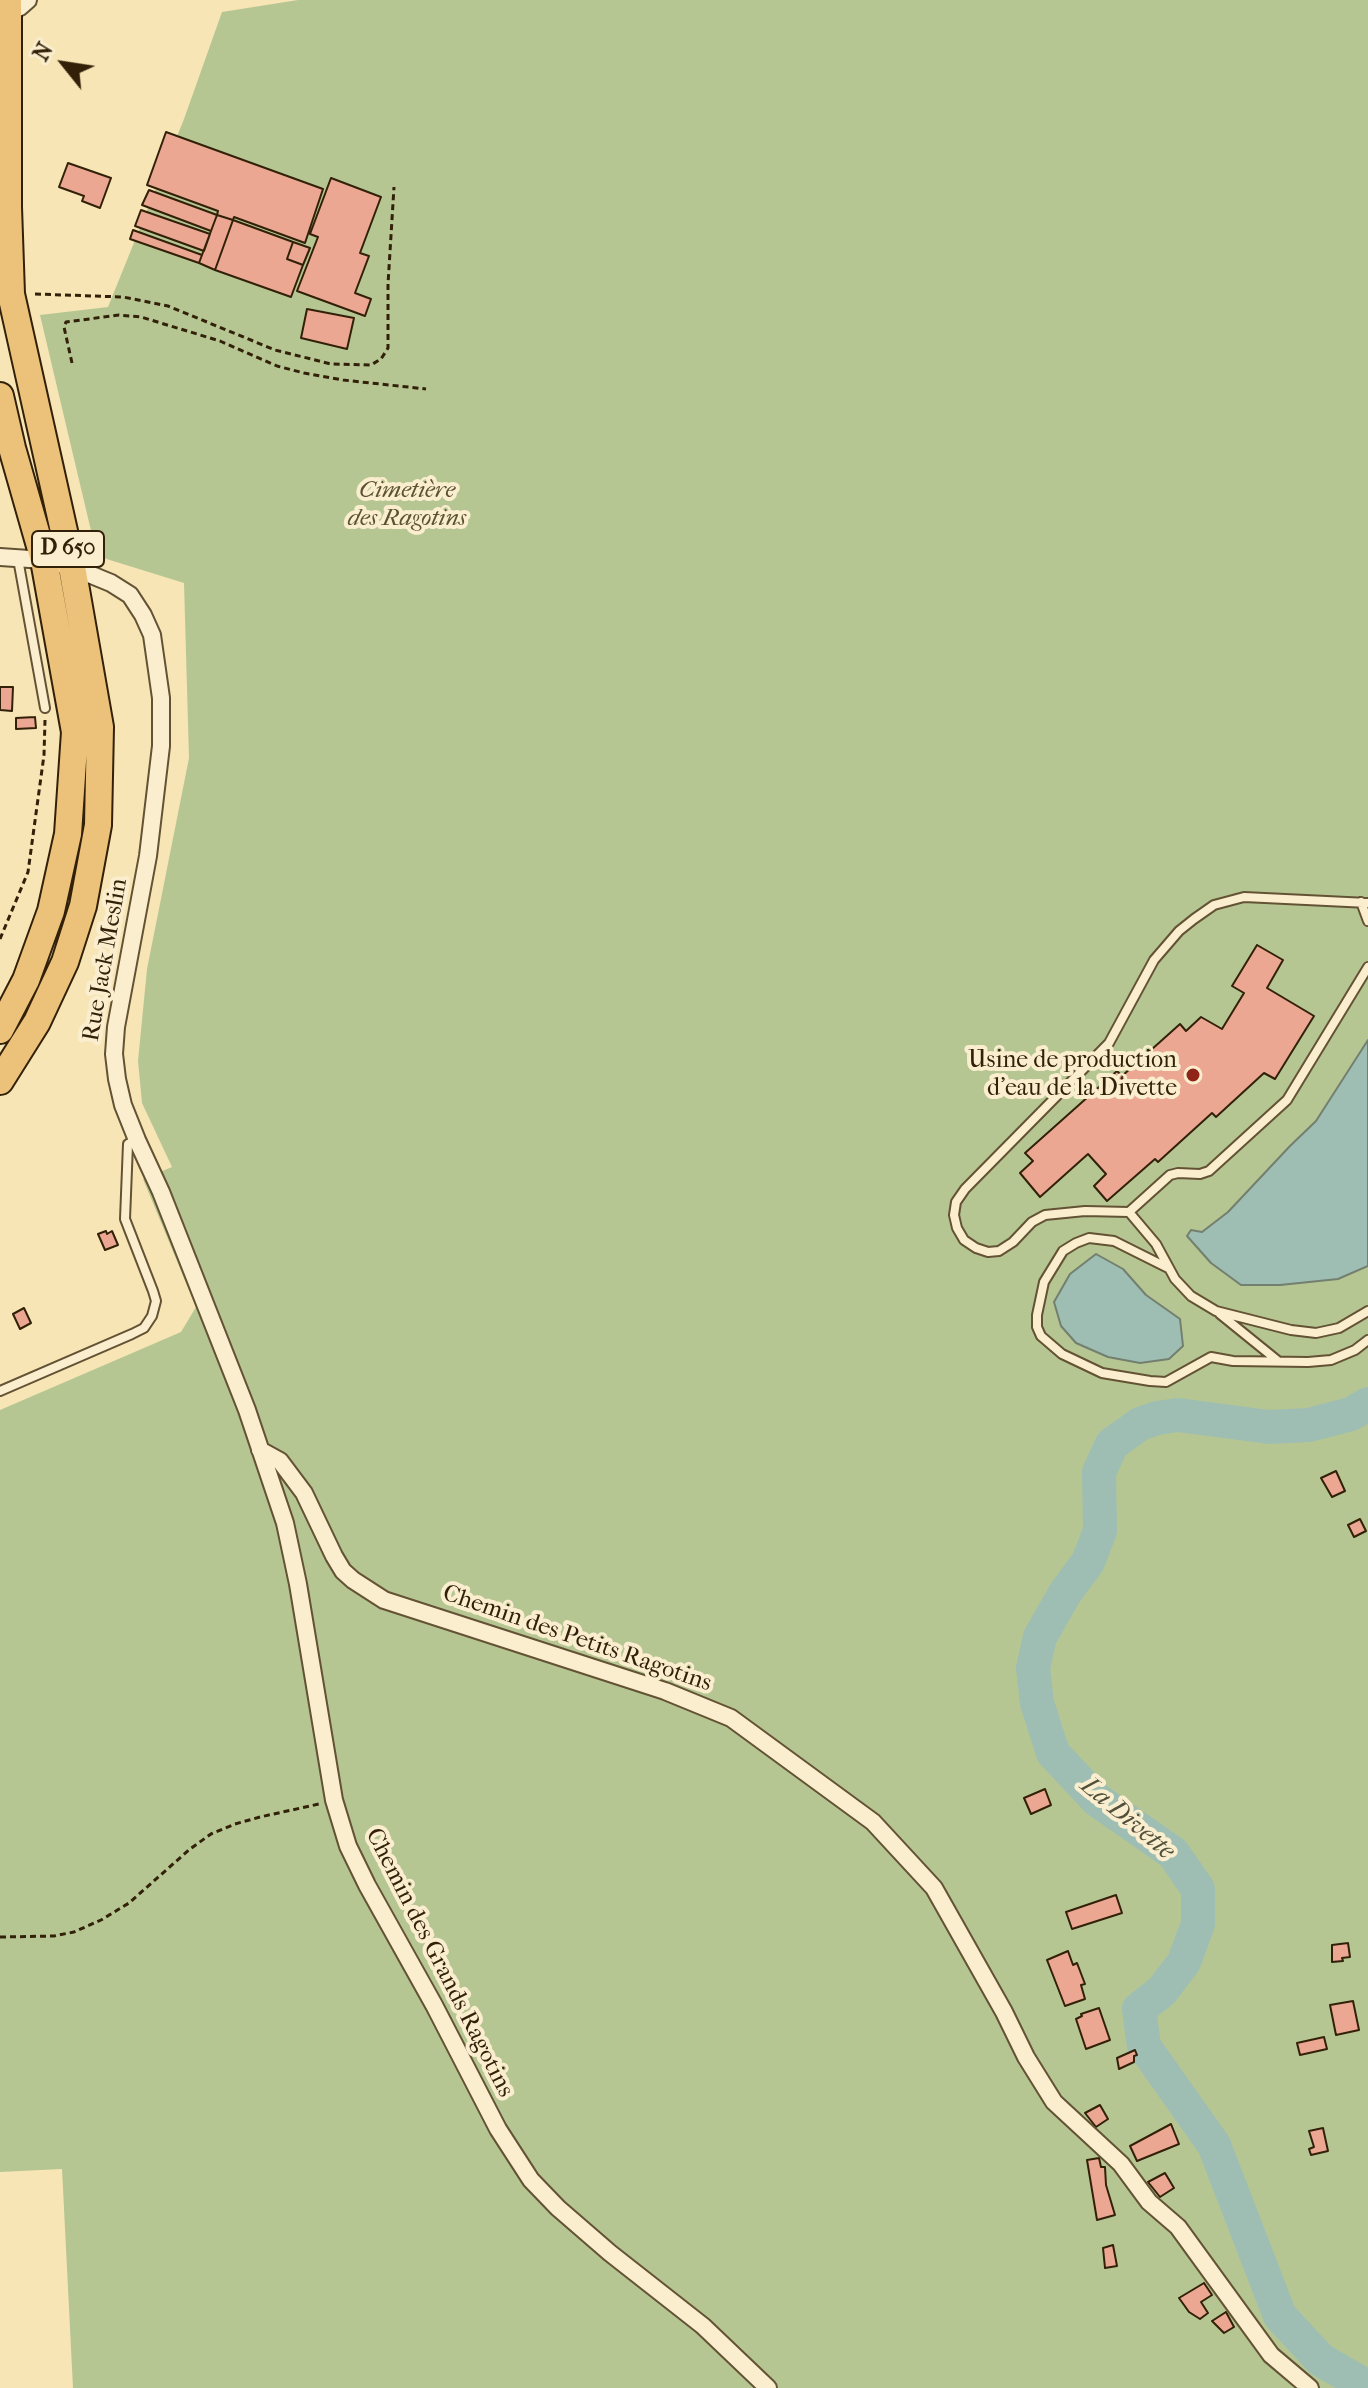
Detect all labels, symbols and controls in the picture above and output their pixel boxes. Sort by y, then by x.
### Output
north arrow [24,24,104,104]
text: N [28,38,59,66]
park label: Cimetière des Ragotins [348,477,466,533]
road number: D 650 [32,531,104,567]
street label: Rue Jack Meslin [77,876,135,1044]
place label: Usine de production d'eau de la Divette [968,1047,1177,1103]
marker: Usine de production d'eau de la Divette [1184,1066,1202,1084]
street label: Chemin des Petits Ragotins [439,1579,715,1699]
water label: La Divette [1074,1771,1180,1867]
street label: Chemin des Grands Ragotins [359,1824,519,2102]

